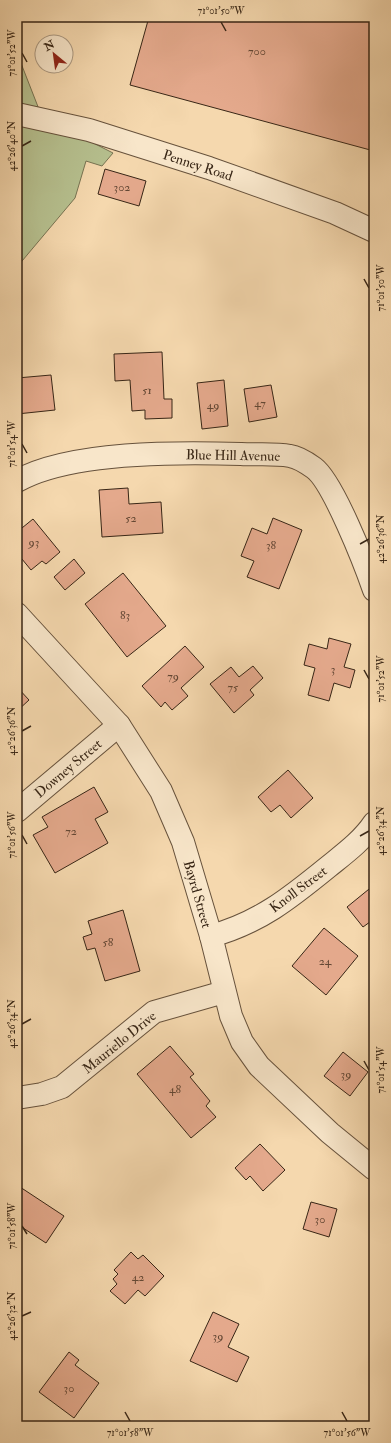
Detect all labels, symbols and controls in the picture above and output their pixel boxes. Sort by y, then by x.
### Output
text: 71°01'50"W [198,5,245,17]
text: 71°01'52"W [6,29,18,76]
north arrow [34,34,74,74]
text: N [41,37,58,54]
house number: 700 [248,44,266,59]
text: 42°26'40"N [6,121,18,171]
street label: Penney Road [161,146,235,186]
house number: 302 [114,180,130,195]
text: 71°01'50"W [375,264,387,311]
house number: 51 [142,383,152,398]
house number: 47 [254,396,266,411]
house number: 49 [207,398,219,413]
text: 71°01'54"W [6,420,18,467]
street label: Blue Hill Avenue [186,446,281,465]
house number: 52 [125,511,137,526]
text: 42°26'36"N [375,515,387,563]
house number: 93 [28,535,39,550]
house number: 38 [266,538,276,553]
house number: 83 [120,608,130,623]
text: 71°01'52"W [375,655,387,702]
house number: 3 [331,662,335,677]
house number: 79 [167,669,179,684]
house number: 75 [228,680,239,695]
text: 42°26'36"N [6,707,18,755]
street label: Downey Street [31,735,106,802]
text: 42°26'34"N [375,806,387,856]
text: 71°01'56"W [6,811,18,858]
house number: 72 [65,824,77,839]
street label: Bayrd Street [179,858,215,931]
street label: Knoll Street [266,862,331,916]
house number: 58 [103,935,114,950]
house number: 24 [319,954,332,969]
text: 42°26'34"N [6,999,18,1049]
street label: Mauriello Drive [79,1007,160,1077]
text: 71°01'54"W [375,1046,387,1093]
house number: 39 [341,1067,351,1082]
house number: 48 [169,1082,181,1097]
text: 71°01'58"W [6,1202,18,1249]
house number: 30 [315,1212,325,1227]
house number: 42 [132,1270,144,1285]
text: 42°26'32"N [6,1292,18,1340]
house number: 39 [213,1329,223,1344]
house number: 30 [64,1381,74,1396]
text: 71°01'58"W [107,1427,154,1439]
text: 71°01'56"W [324,1427,371,1439]

